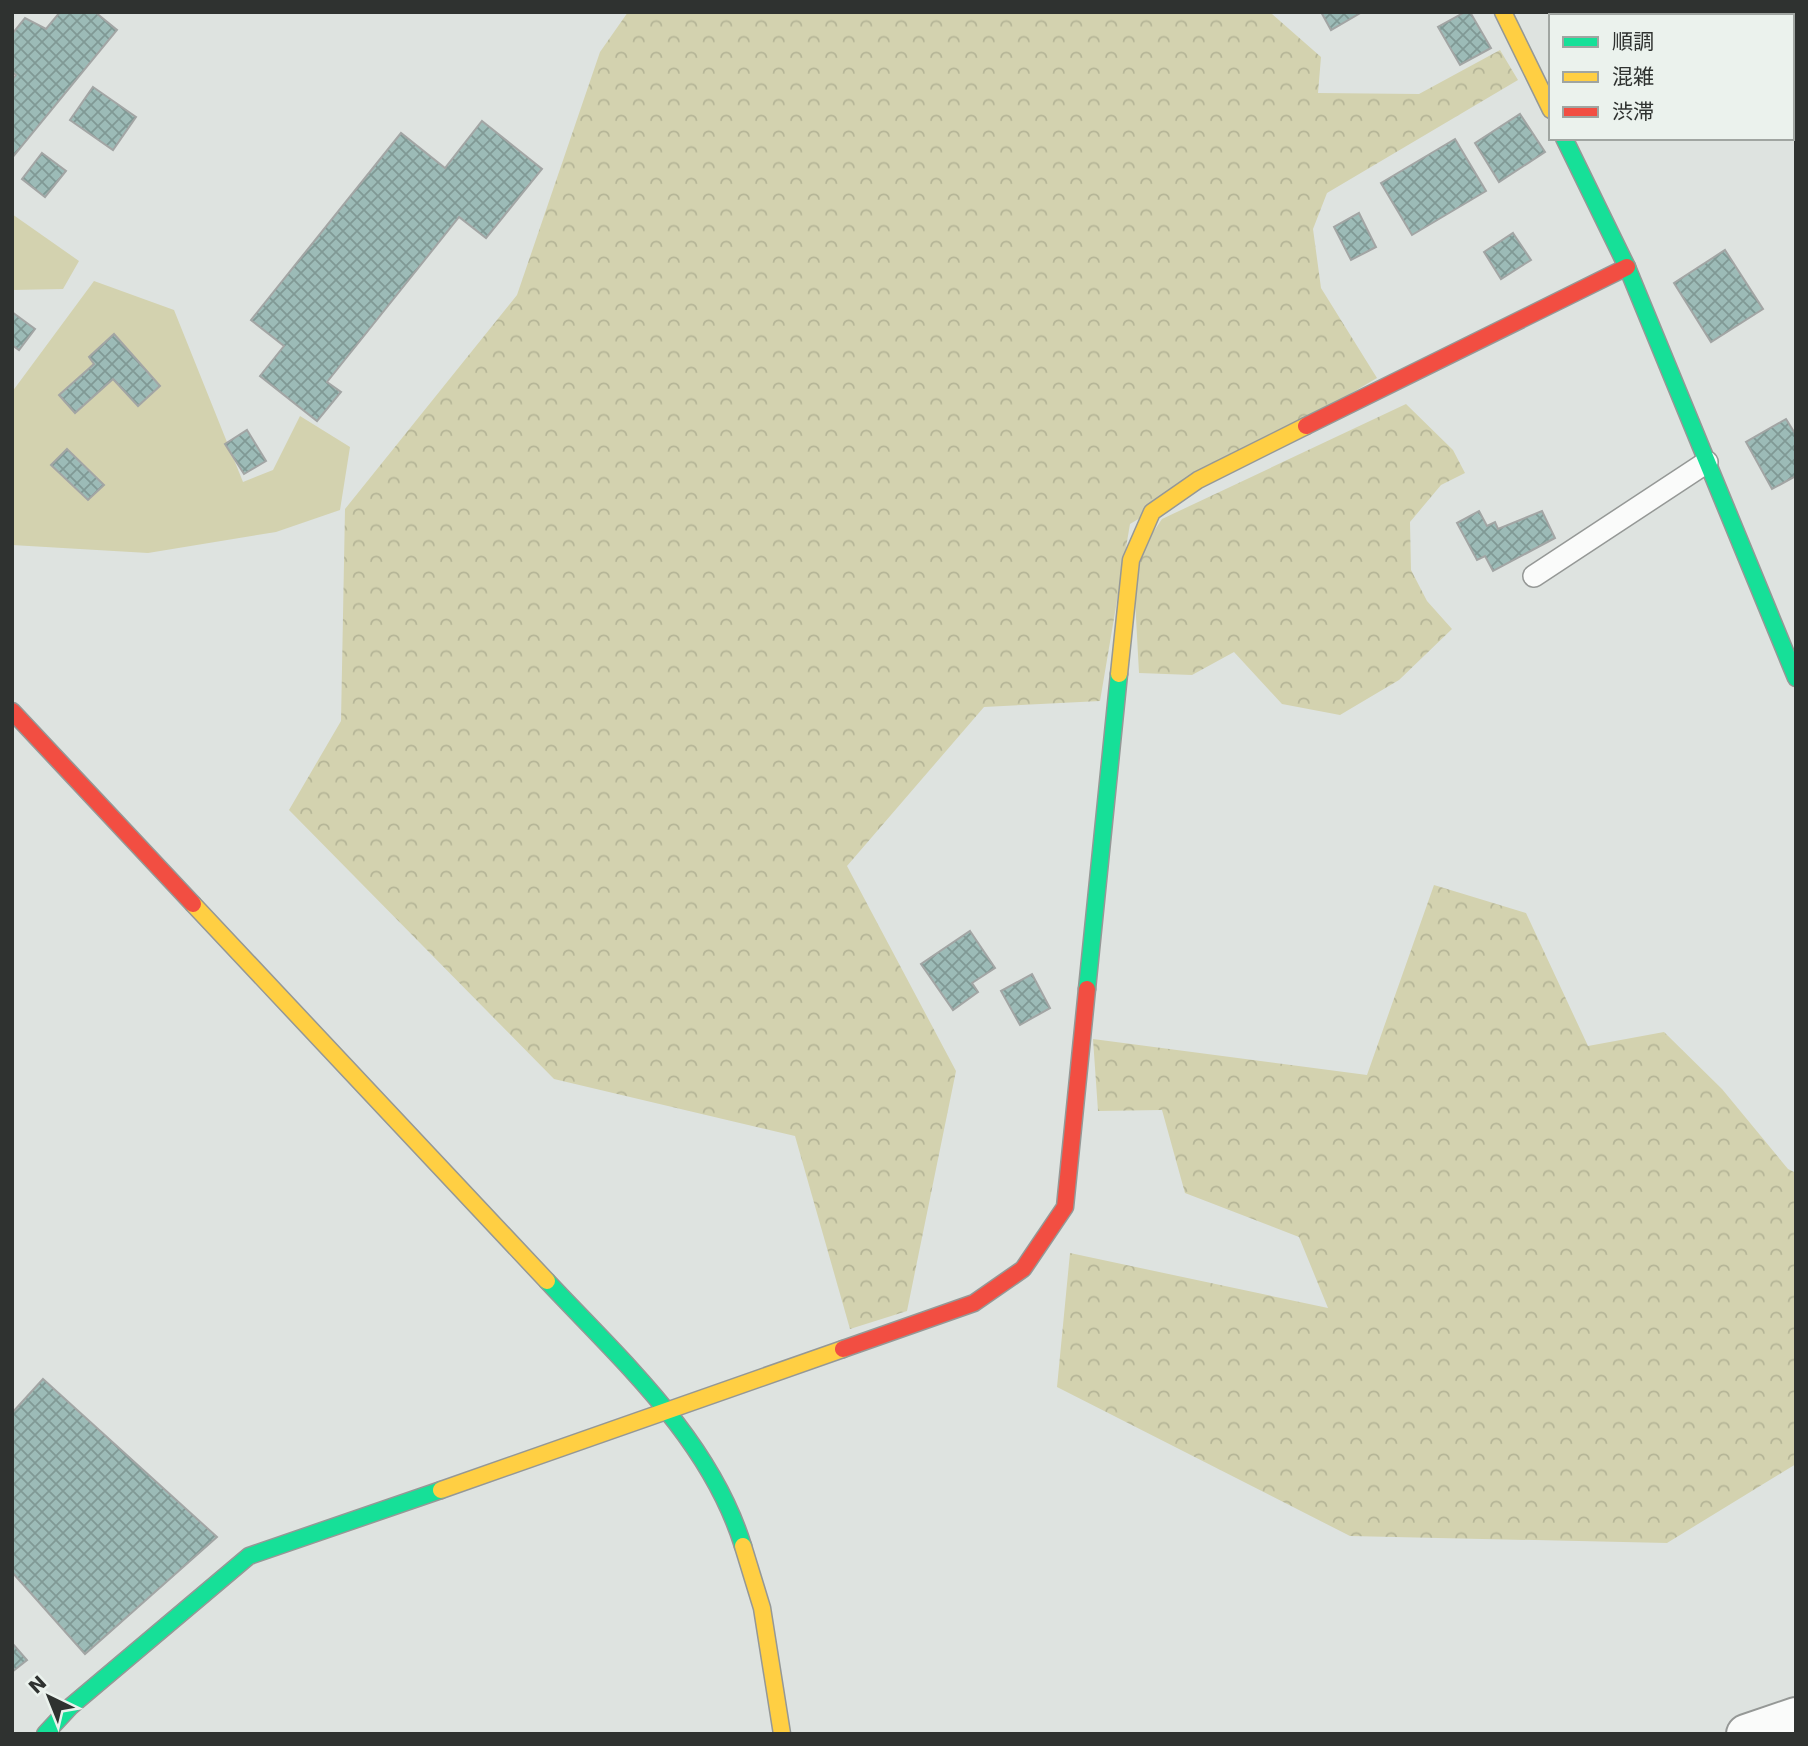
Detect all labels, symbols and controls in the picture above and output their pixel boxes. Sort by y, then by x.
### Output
legend [1549,14,1794,140]
text: 順調 [1612,30,1654,54]
text: 混雑 [1612,65,1654,89]
text: 渋滞 [1612,100,1654,124]
north arrow [14,1662,84,1732]
text: N [24,1671,51,1698]

